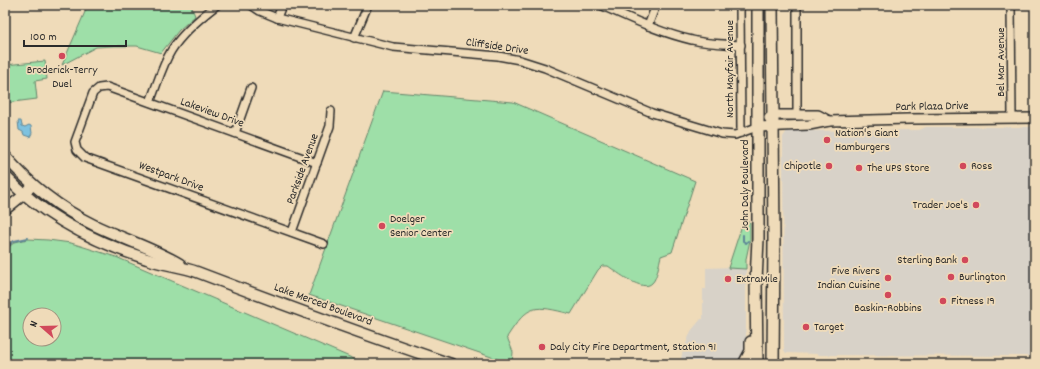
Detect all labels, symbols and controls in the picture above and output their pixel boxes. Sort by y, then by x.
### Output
street label: North Mayfair Avenue [722,20,739,118]
scale bar [24,22,126,48]
street label: Bel Mar Avenue [993,27,1010,97]
text: 100 m [30,29,57,46]
street label: Cliffside Drive [465,34,529,60]
marker: Broderick-Terry Duel [57,51,67,61]
place label: Broderick-Terry Duel [27,62,99,93]
street label: Lakeview Drive [178,94,246,132]
street label: Park Plaza Drive [895,98,969,116]
place label: Nation's Giant Hamburgers [835,125,899,156]
street label: Parkside Avenue [282,131,324,207]
marker: Nation's Giant Hamburgers [822,135,832,145]
street label: John Daly Boulevard [737,140,754,230]
street label: Westpark Drive [136,157,206,197]
place label: Chipotle [784,158,821,175]
place label: Ross [971,158,992,175]
place label: The UPS Store [867,160,929,177]
marker: Chipotle [824,161,834,171]
marker: Ross [958,161,968,171]
marker: The UPS Store [854,163,864,173]
place label: Trader Joe's [913,197,968,214]
marker: Trader Joe's [971,200,981,210]
place label: Doelger Senior Center [390,211,452,242]
marker: Doelger Senior Center [377,221,387,231]
place label: Sterling Bank [897,252,957,269]
marker: Sterling Bank [960,255,970,265]
place label: Five Rivers Indian Cuisine [818,263,880,294]
place label: Burlington [959,269,1006,286]
place label: ExtraMile [736,271,778,288]
marker: Burlington [946,272,956,282]
marker: Five Rivers Indian Cuisine [883,273,893,283]
marker: ExtraMile [723,274,733,284]
street label: Lake Merced Boulevard [271,279,375,331]
marker: Baskin-Robbins [883,290,893,300]
place label: Fitness 19 [951,293,995,310]
marker: Fitness 19 [938,296,948,306]
place label: Baskin-Robbins [854,300,922,317]
north arrow [22,307,62,347]
text: N [26,318,43,330]
place label: Target [814,319,844,336]
marker: Target [801,322,811,332]
place label: Daly City Fire Department, Station 91 [550,339,716,356]
marker: Daly City Fire Department, Station 91 [537,342,547,352]

